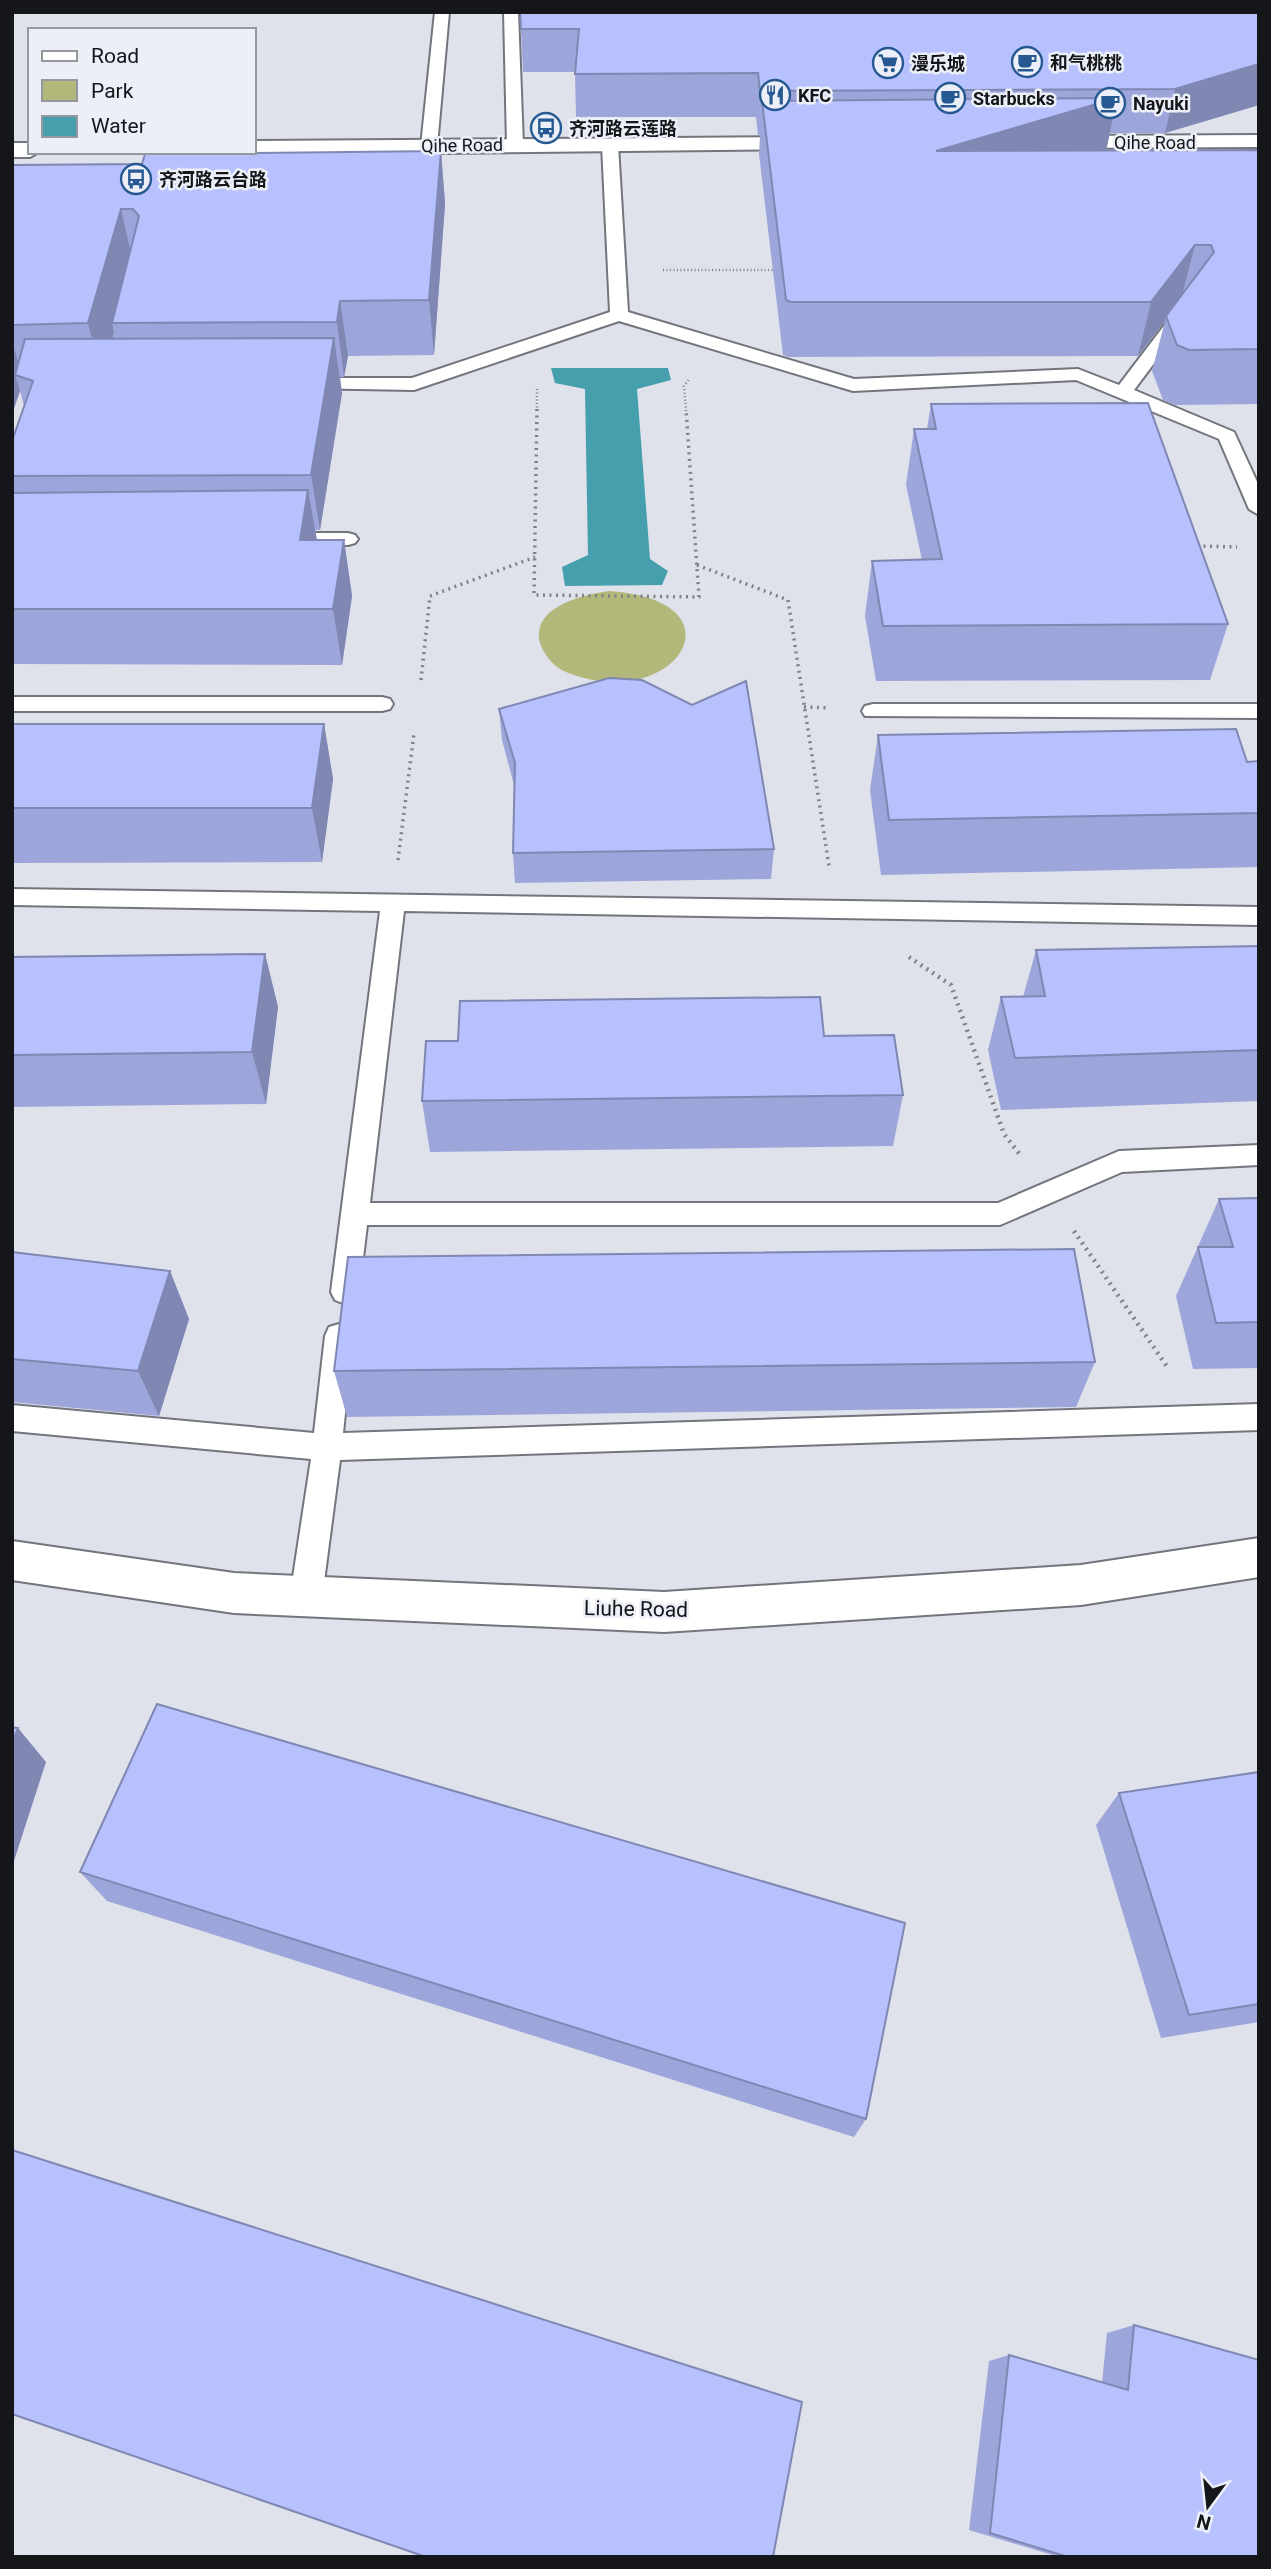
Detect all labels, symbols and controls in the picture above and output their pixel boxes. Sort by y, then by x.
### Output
legend [28,28,256,154]
text: Road [91,44,139,68]
cafe icon: 和气桃桃 [1010,45,1044,79]
supermarket icon: 漫乐城 [871,46,905,80]
place label: 和气桃桃 [1050,52,1122,73]
place label: 漫乐城 [911,53,965,74]
restaurant icon: KFC [758,78,792,112]
text: Park [91,79,134,103]
cafe icon: Starbucks [933,81,967,115]
place label: KFC [798,85,831,106]
cafe icon: Nayuki [1093,86,1127,120]
place label: Starbucks [973,88,1055,109]
place label: Nayuki [1133,93,1189,114]
bus stop icon: 齐河路云莲路 [529,111,563,145]
text: Water [91,114,146,138]
place label: 齐河路云莲路 [569,118,677,139]
street label: Qihe Road [1114,132,1196,153]
street label: Qihe Road [421,134,503,156]
bus stop icon: 齐河路云台路 [119,162,153,196]
place label: 齐河路云台路 [159,169,267,190]
street label: Liuhe Road [584,1596,688,1622]
north arrow [1173,2471,1243,2541]
text: N [1194,2509,1213,2535]

